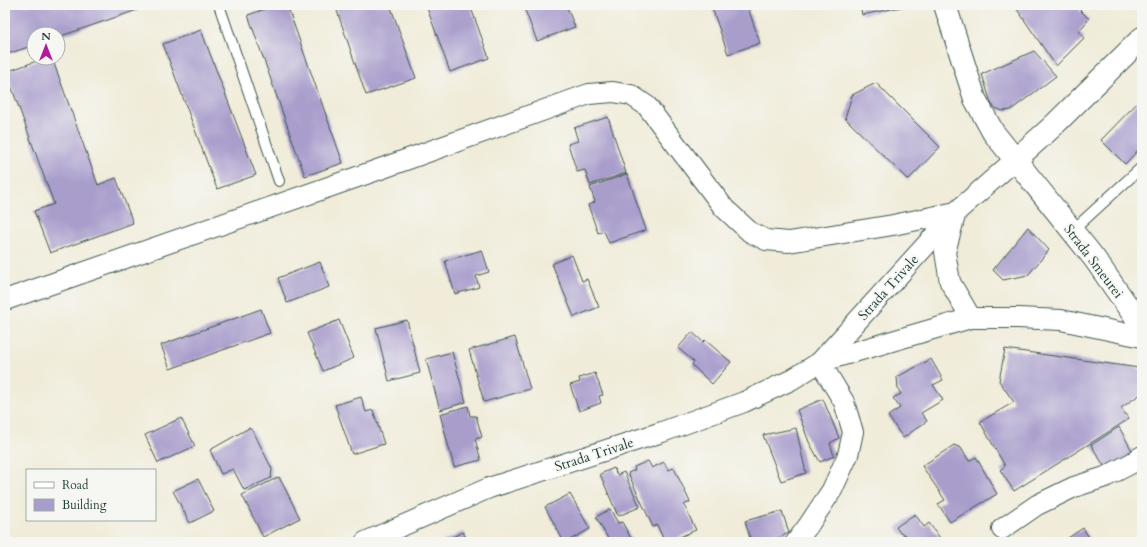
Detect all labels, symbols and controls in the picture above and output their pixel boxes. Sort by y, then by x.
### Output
north arrow [26,26,66,66]
text: N [41,29,51,44]
street label: Strada Smeurei [1059,220,1128,302]
street label: Strada Trivale [854,250,923,324]
street label: Strada Trivale [552,433,636,476]
legend [26,469,156,521]
text: Road [62,477,89,493]
text: Building [62,497,107,513]

